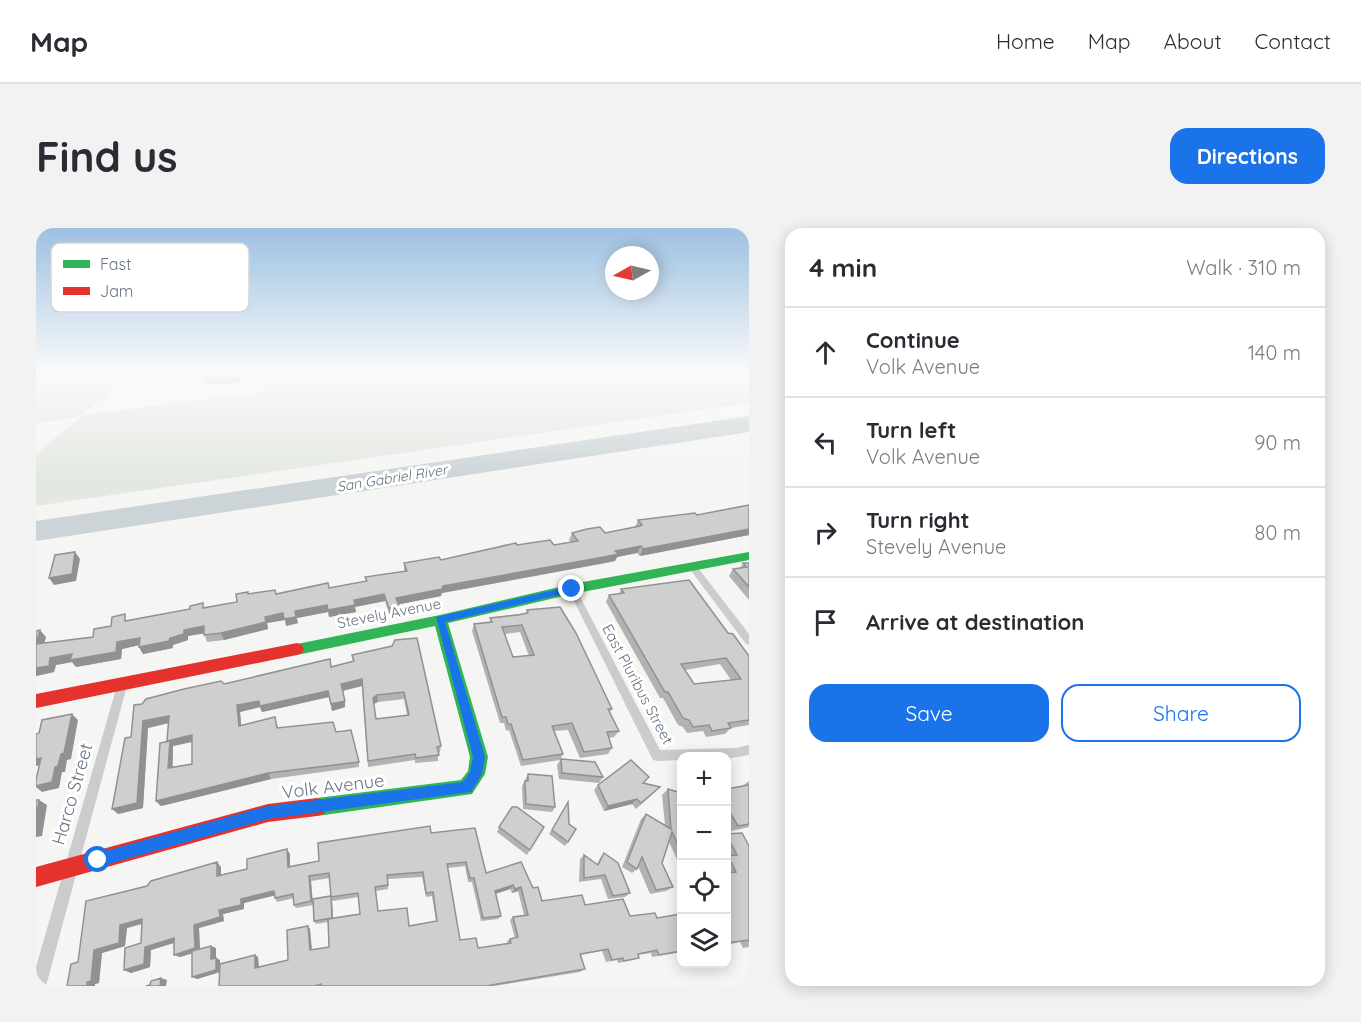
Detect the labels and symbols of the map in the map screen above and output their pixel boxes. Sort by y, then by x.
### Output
legend [51,243,249,312]
north arrow [605,246,659,300]
text: Fast [100,254,131,274]
text: Jam [100,281,133,301]
water label: San Gabriel River [336,460,450,496]
route end [558,575,584,601]
street label: Stevely Avenue [335,594,443,632]
street label: East Pluribus Street [598,621,678,747]
street label: Harco Street [47,740,97,848]
street label: Volk Avenue [281,768,385,804]
route start [84,846,110,872]

